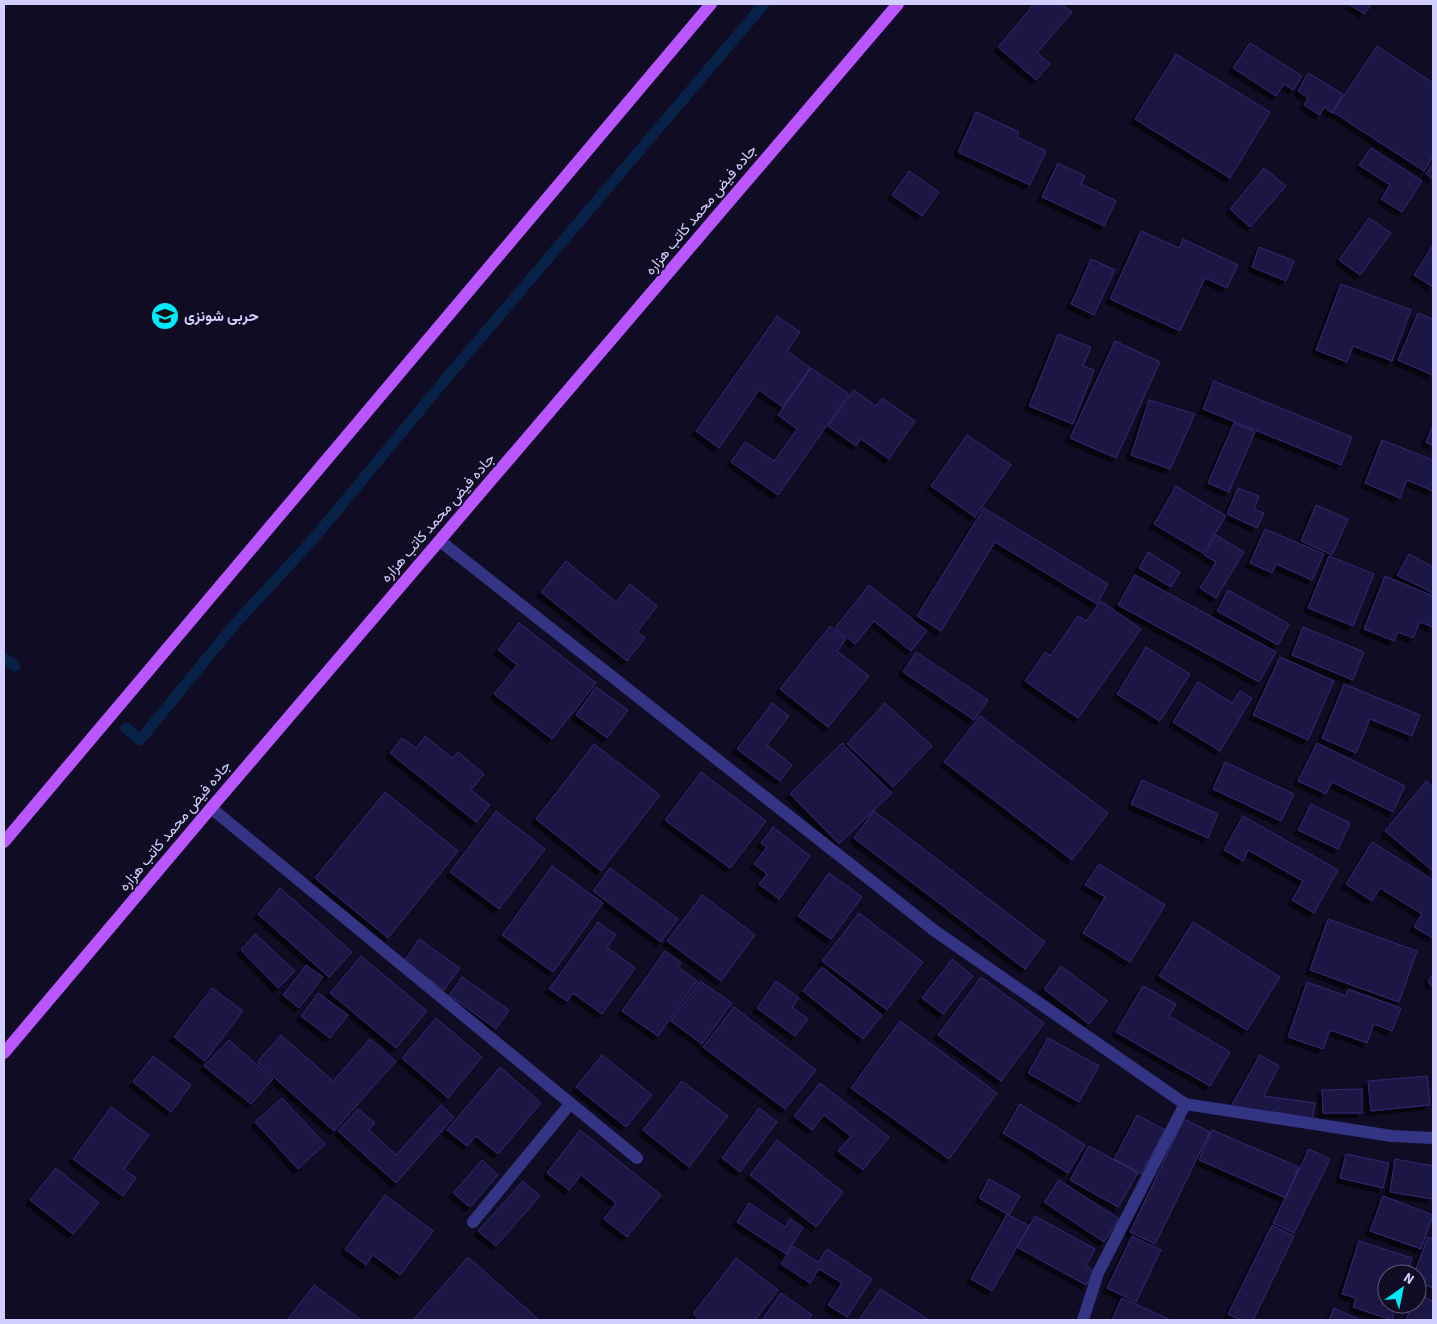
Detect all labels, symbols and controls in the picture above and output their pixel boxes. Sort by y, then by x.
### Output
street label: جاده فیض محمد کاتب هزاره [640,140,762,280]
school or university icon: حربی شونزی [150,301,180,331]
place label: حربی شونزی [184,306,259,327]
street label: جاده فیض محمد کاتب هزاره [376,449,500,587]
street label: جاده فیض محمد کاتب هزاره [114,756,236,896]
north arrow [1377,1264,1427,1314]
text: N [1399,1268,1418,1290]

